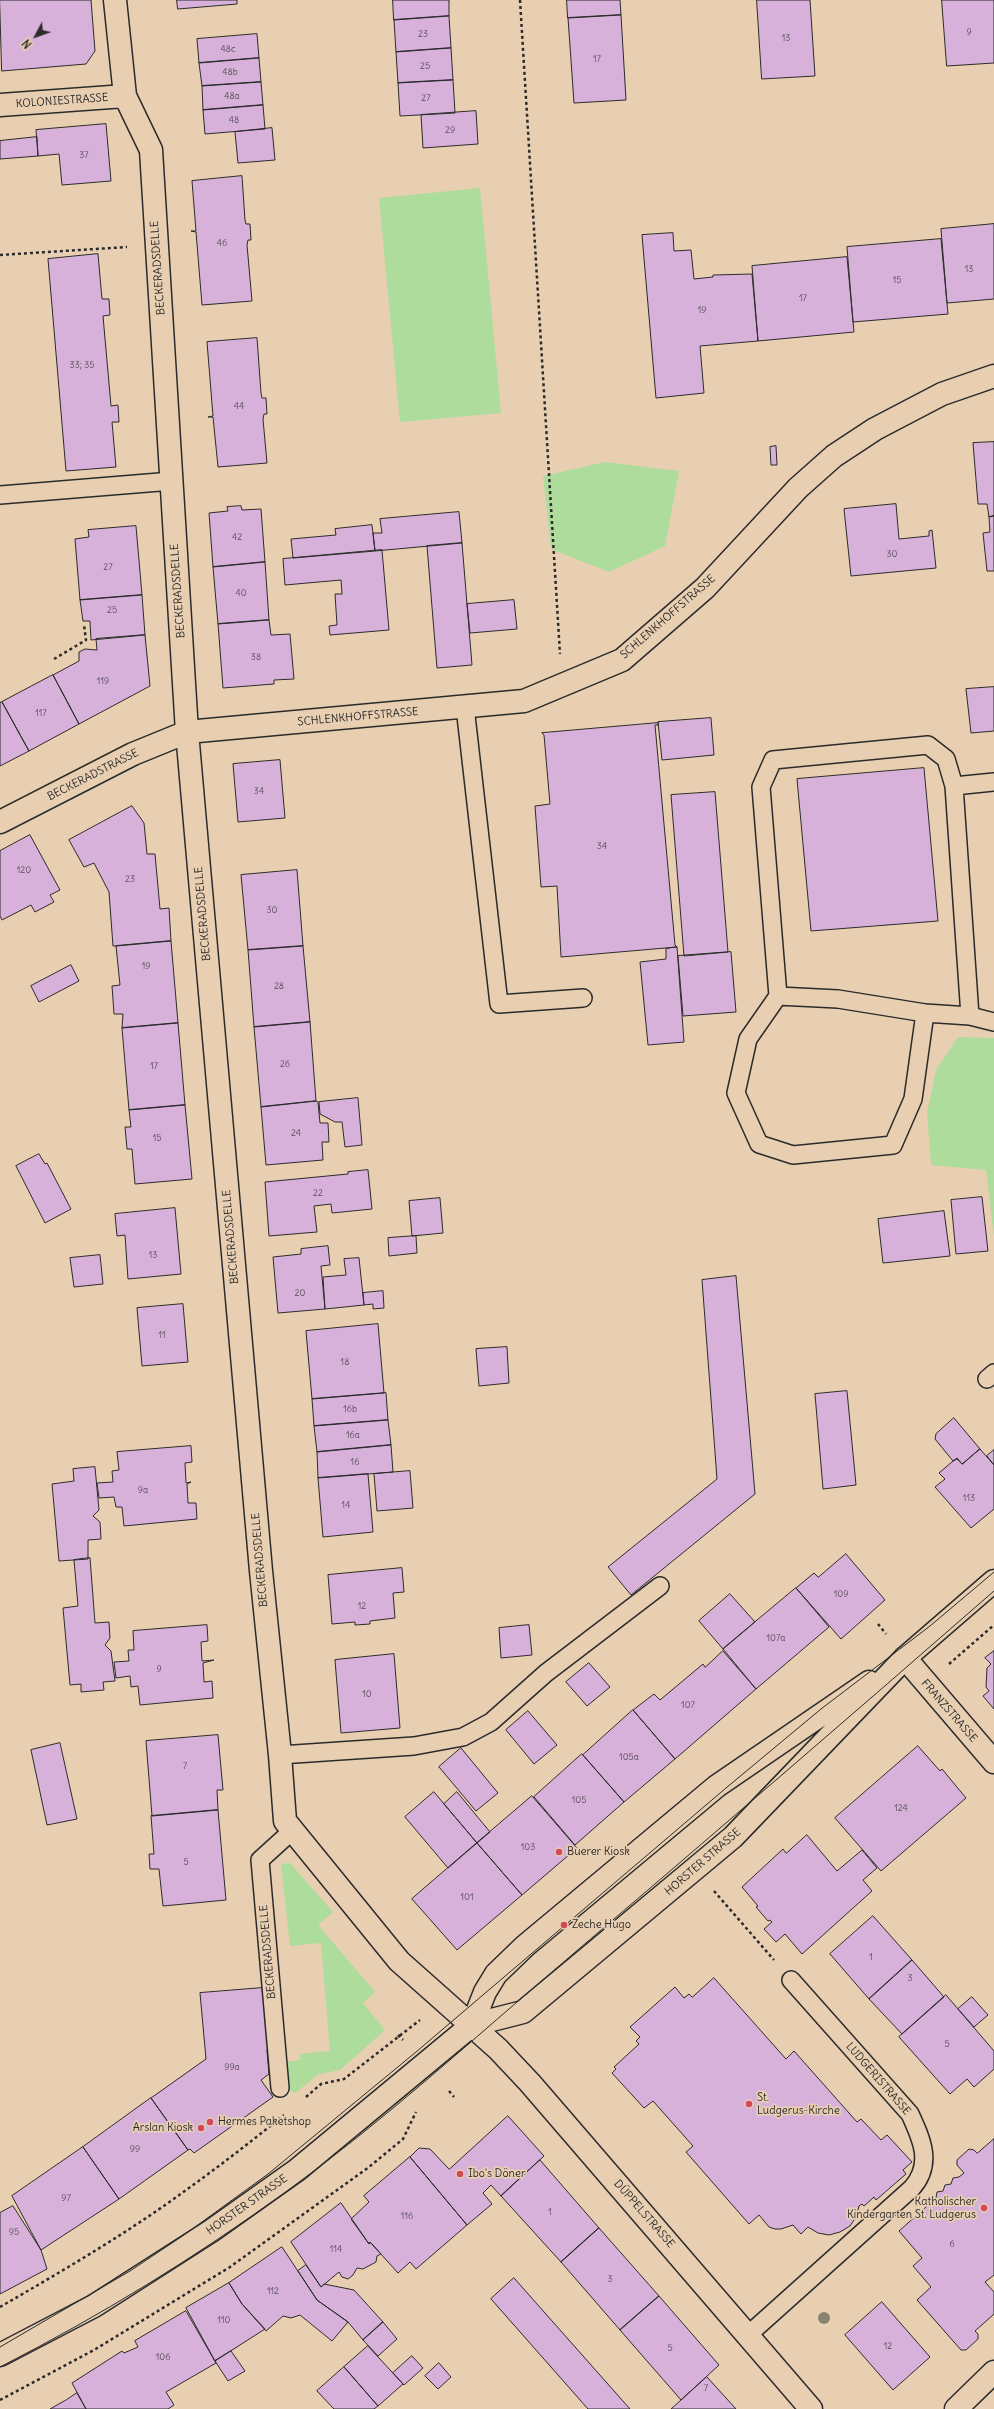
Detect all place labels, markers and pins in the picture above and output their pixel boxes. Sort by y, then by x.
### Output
place label: Buerer Kiosk [567,1845,630,1859]
marker: Buerer Kiosk [554,1847,564,1857]
place label: Zeche Hugo [572,1918,631,1932]
marker: Zeche Hugo [559,1920,569,1930]
place label: St. Ludgerus-Kirche [757,2091,840,2117]
marker: St. Ludgerus-Kirche [744,2099,754,2109]
place label: Hermes Paketshop [218,2115,311,2129]
marker: Hermes Paketshop [205,2117,215,2127]
place label: Arslan Kiosk [133,2121,193,2135]
marker: Arslan Kiosk [196,2123,206,2133]
place label: Ibo's Döner [468,2167,525,2181]
marker: Ibo's Döner [455,2169,465,2179]
place label: Katholischer Kindergarten St. Ludgerus [847,2195,976,2221]
marker: Katholischer Kindergarten St. Ludgerus [979,2203,989,2213]

